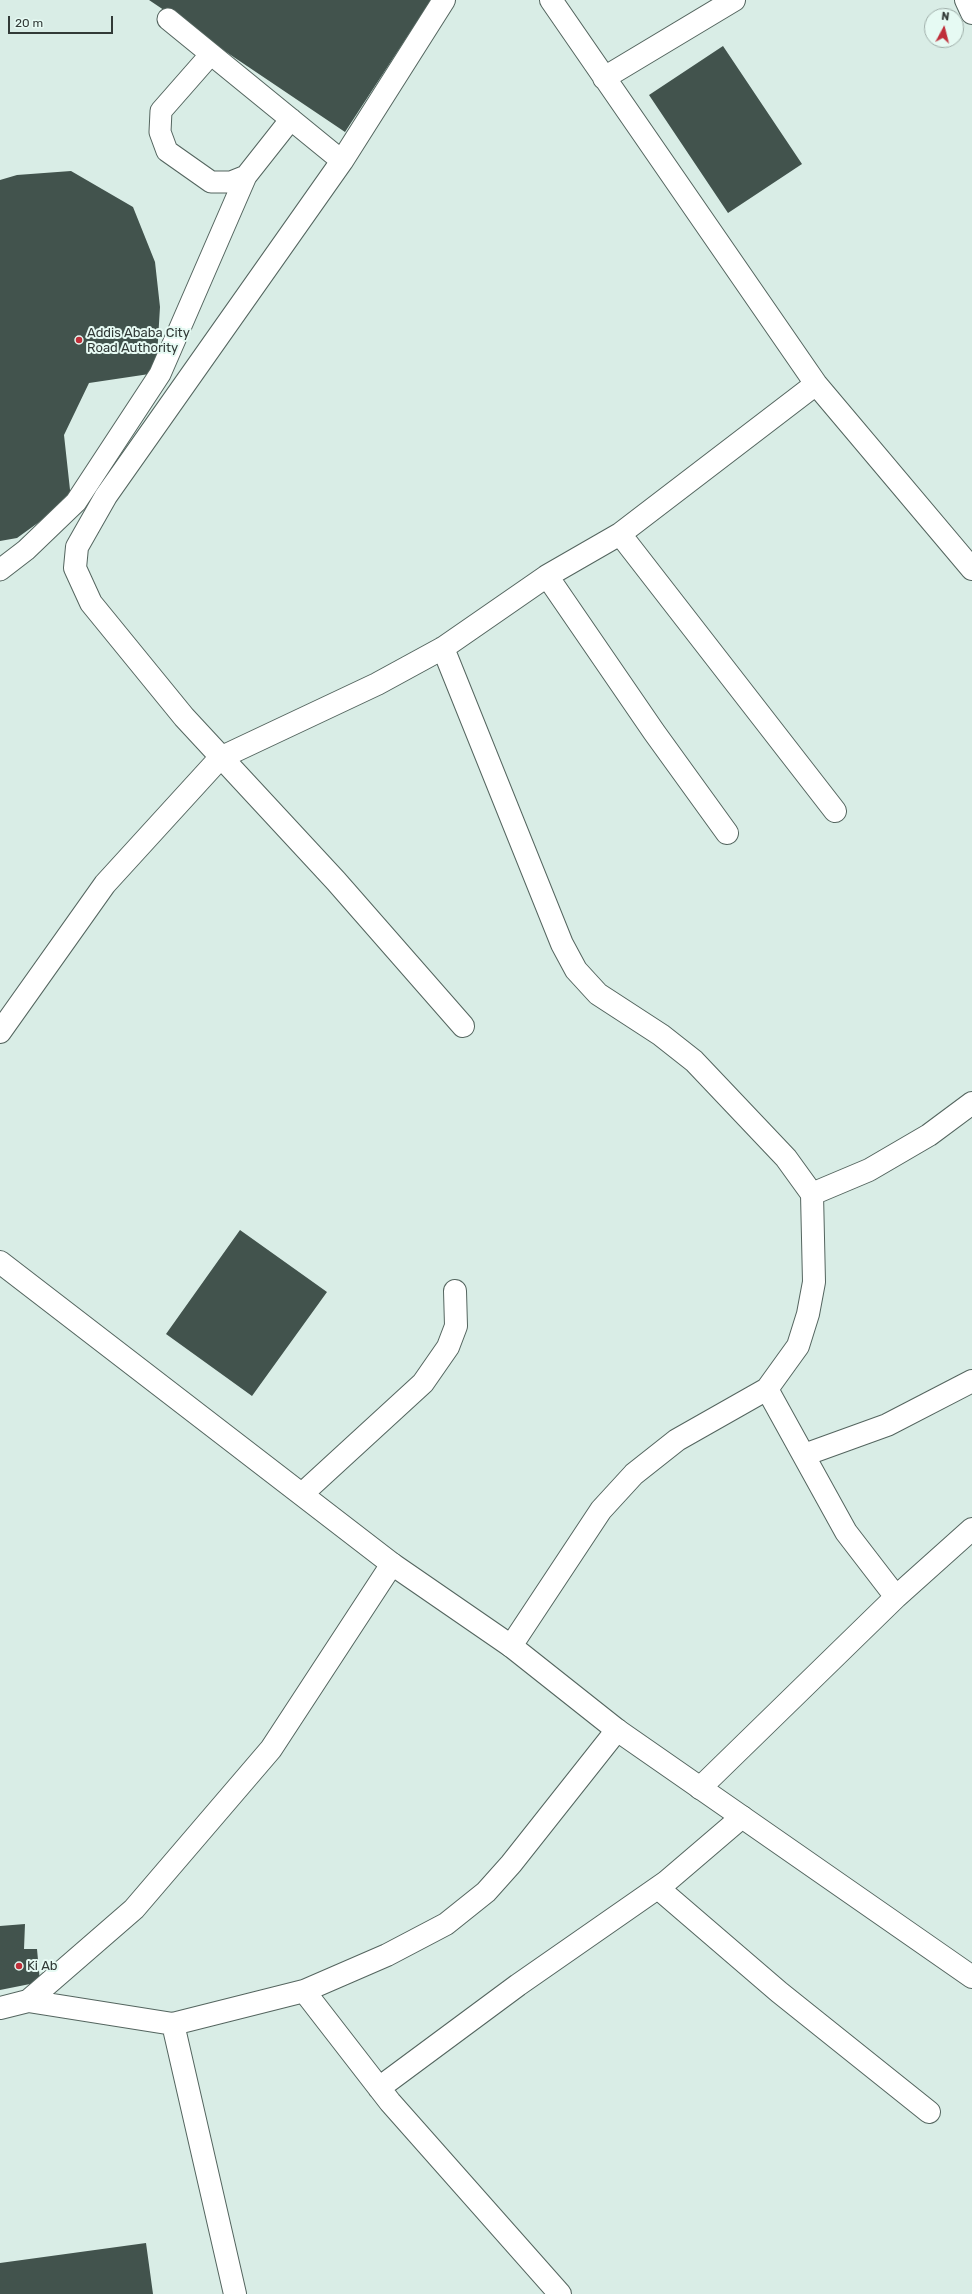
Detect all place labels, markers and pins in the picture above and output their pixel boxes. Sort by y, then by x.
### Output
place label: Addis Ababa City Road Authority [87,325,190,356]
marker: Addis Ababa City Road Authority [74,335,84,345]
place label: Ki Ab [27,1958,58,1974]
marker: Ki Ab [14,1961,24,1971]

